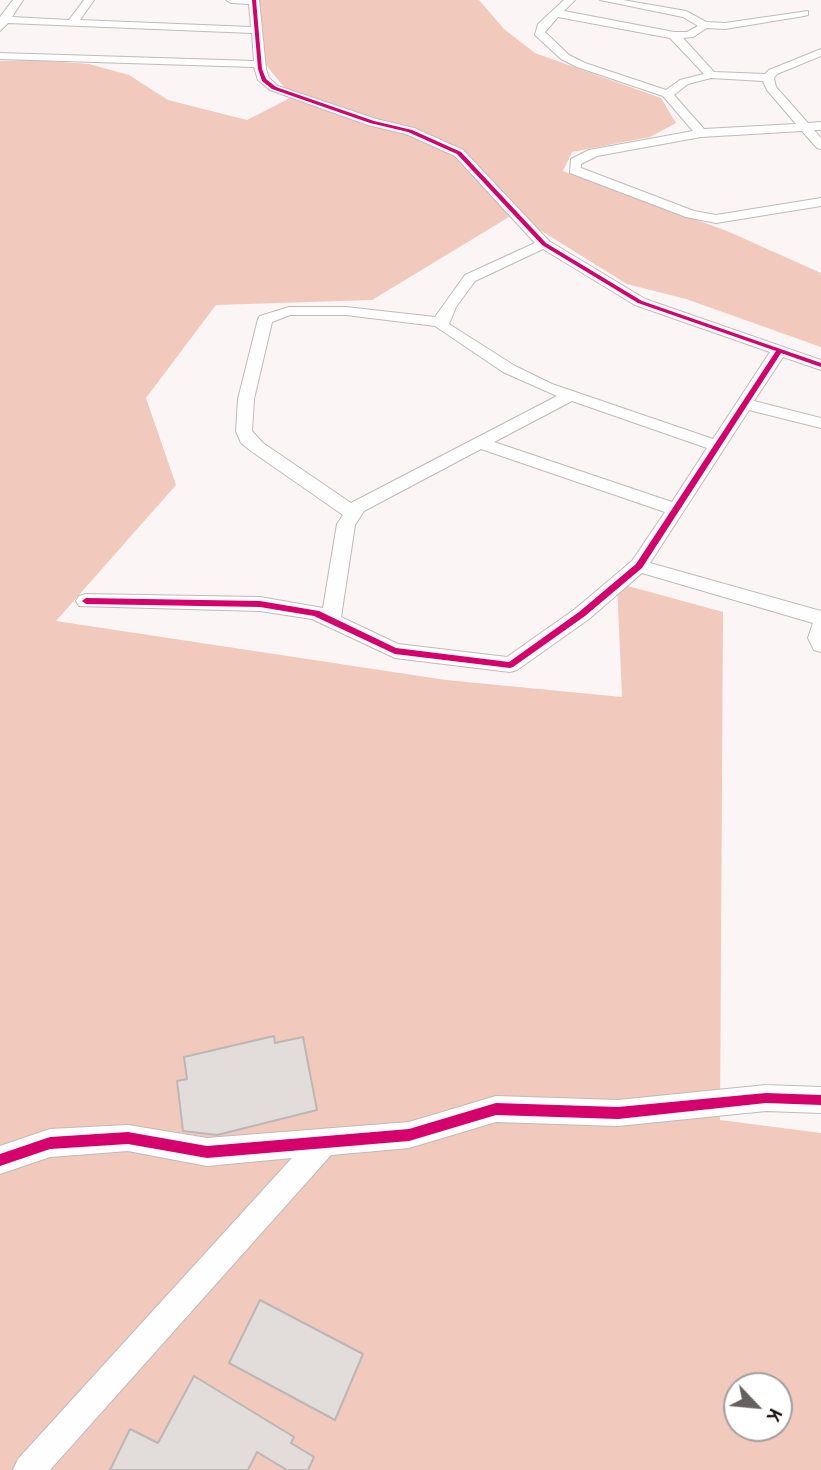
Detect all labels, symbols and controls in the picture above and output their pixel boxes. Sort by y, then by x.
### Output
north arrow [723,1372,793,1442]
text: K [761,1405,789,1426]

